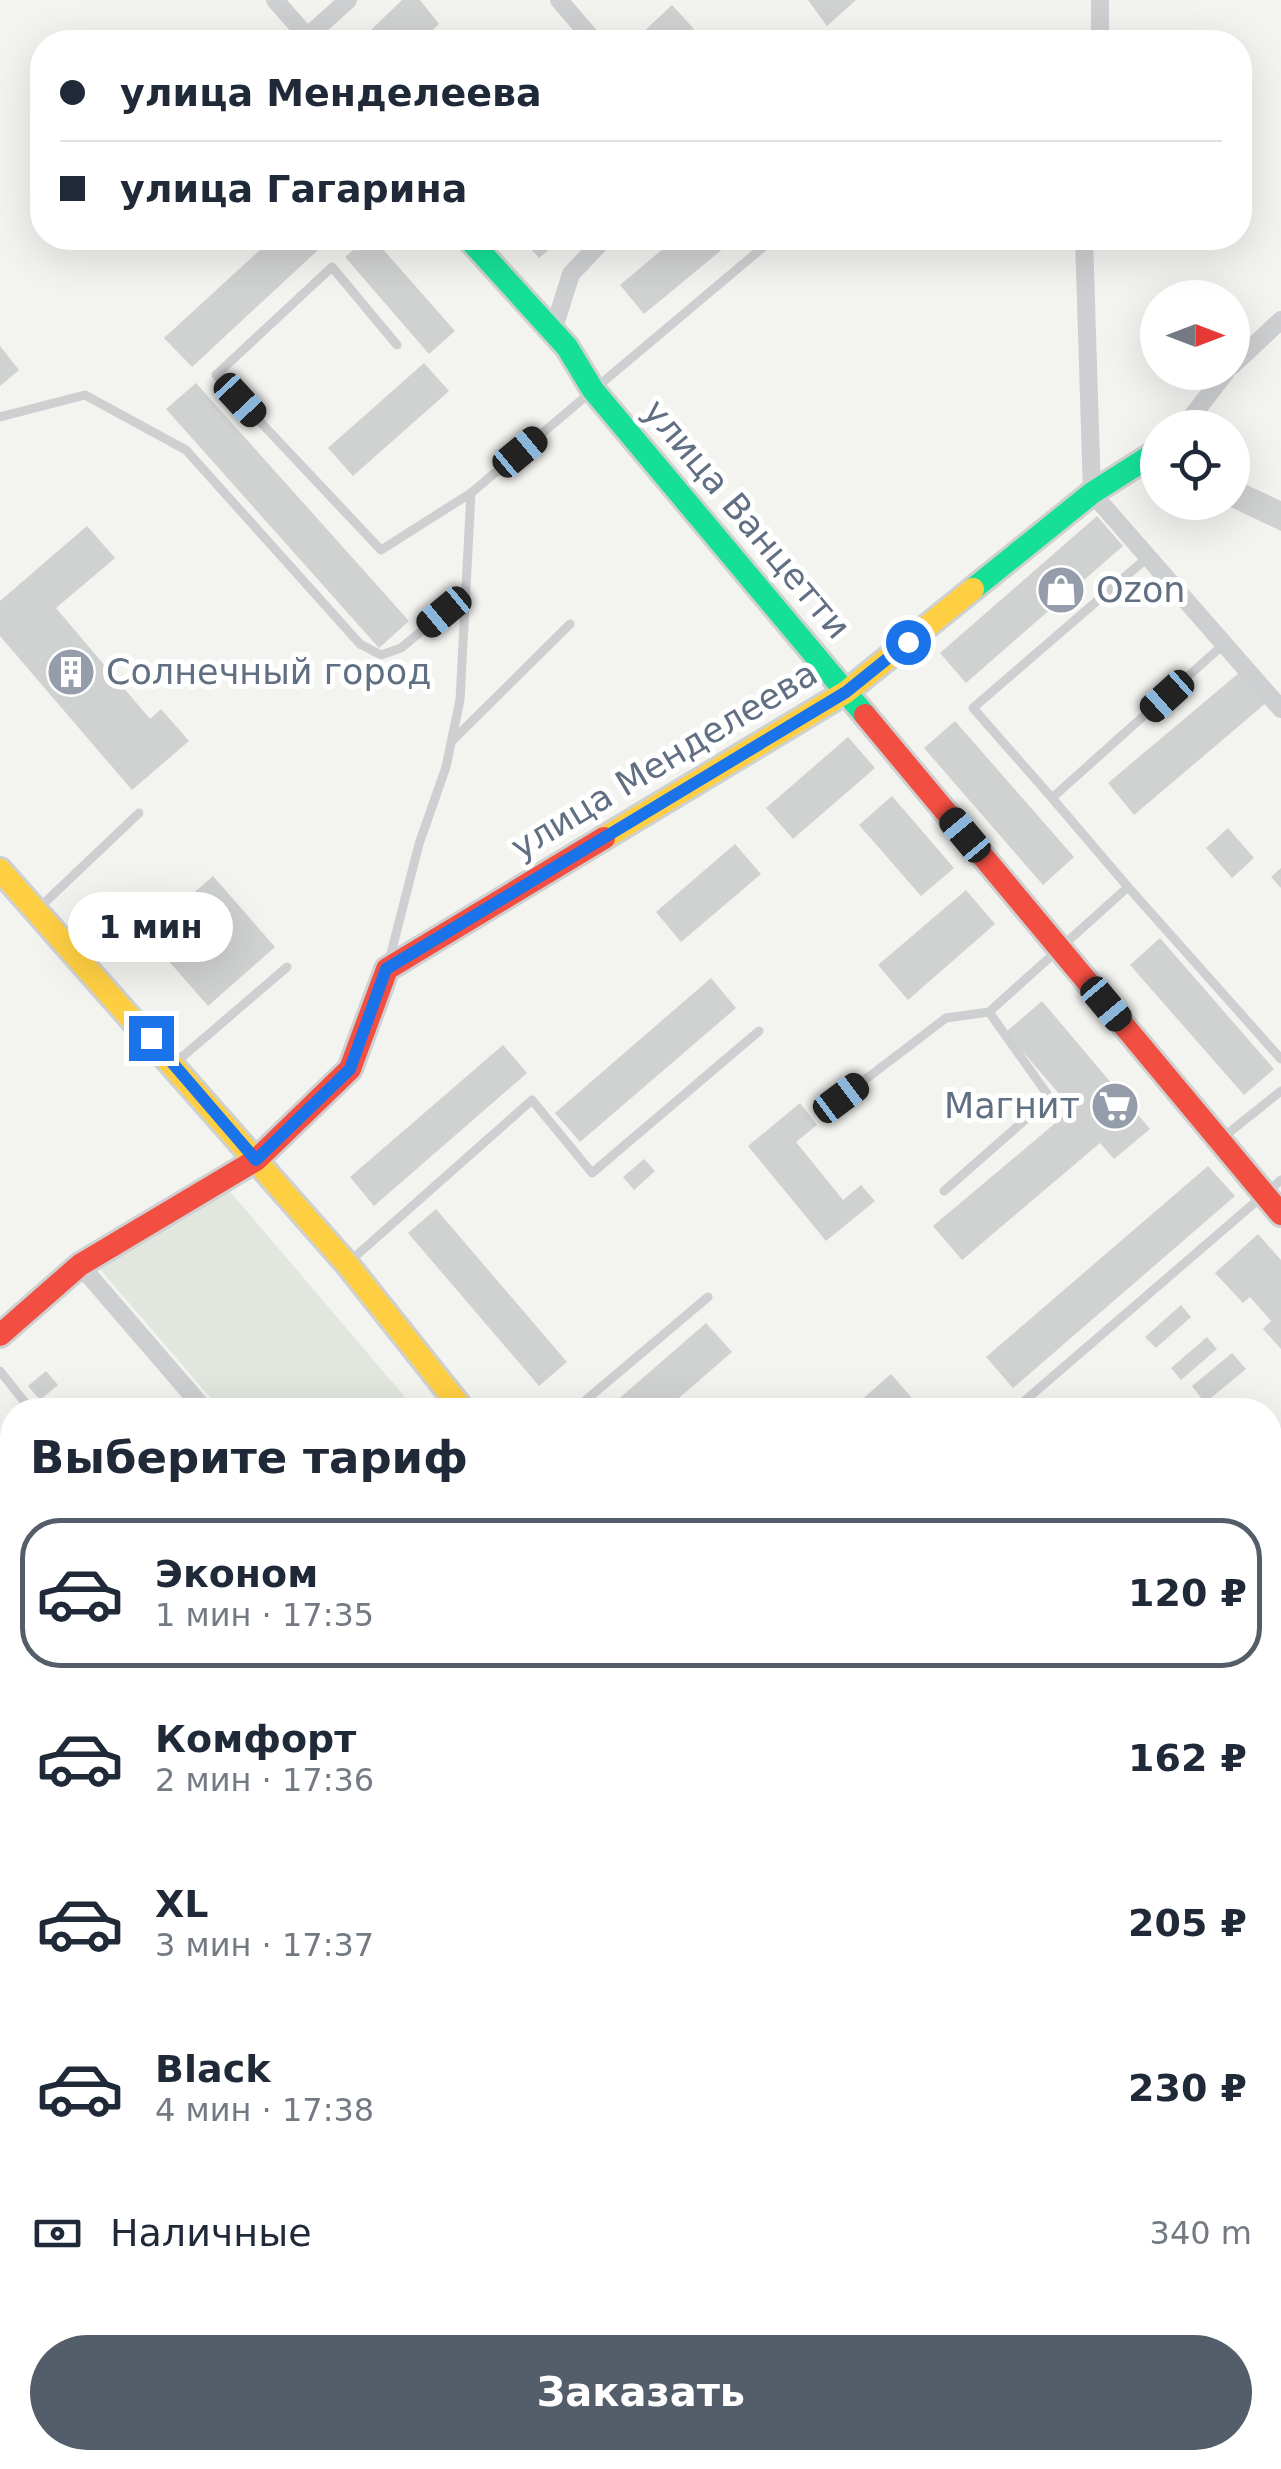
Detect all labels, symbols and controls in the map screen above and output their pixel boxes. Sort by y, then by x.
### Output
text: улица Менделеева [120,71,542,115]
text: улица Гагарина [120,167,467,211]
north arrow [1140,280,1250,390]
map controls [1140,280,1250,520]
car [209,368,271,432]
street label: улица Ванцетти [635,391,859,647]
button: locate [1140,410,1250,520]
car [487,421,553,483]
shop icon: Ozon [1035,564,1087,616]
place label: Ozon [1096,570,1186,610]
car [411,581,477,643]
route start [886,620,931,665]
building icon: Солнечный город [45,646,97,698]
place label: Солнечный город [106,652,431,692]
street label: улица Менделеева [504,653,824,867]
car [1135,665,1199,727]
car [934,802,996,868]
callout: 1 мин [68,893,234,963]
text: 1 мин [98,908,203,946]
car [1075,971,1137,1037]
route end [129,1016,174,1061]
car [808,1068,874,1128]
supermarket icon: Магнит [1089,1080,1141,1132]
place label: Магнит [944,1086,1080,1126]
text: Выберите тариф [30,1431,468,1484]
icon: car [35,1548,125,1638]
text: Эконом [155,1552,318,1596]
text: 120 ₽ [1128,1571,1247,1615]
text: 1 мин · 17:35 [155,1596,374,1634]
icon: car [35,1713,125,1803]
text: Комфорт [155,1717,356,1761]
text: 162 ₽ [1128,1736,1247,1780]
text: 2 мин · 17:36 [155,1761,374,1799]
icon: car [35,1878,125,1968]
text: XL [155,1882,209,1926]
text: 205 ₽ [1128,1901,1247,1945]
text: 3 мин · 17:37 [155,1926,374,1964]
icon: car [35,2043,125,2133]
text: Black [155,2047,270,2091]
text: 230 ₽ [1128,2066,1247,2110]
text: 4 мин · 17:38 [155,2091,374,2129]
icon: cash [30,2206,85,2261]
text: Наличные [110,2211,312,2255]
text: 340 m [1150,2214,1252,2252]
button: Заказать [30,2335,1252,2450]

